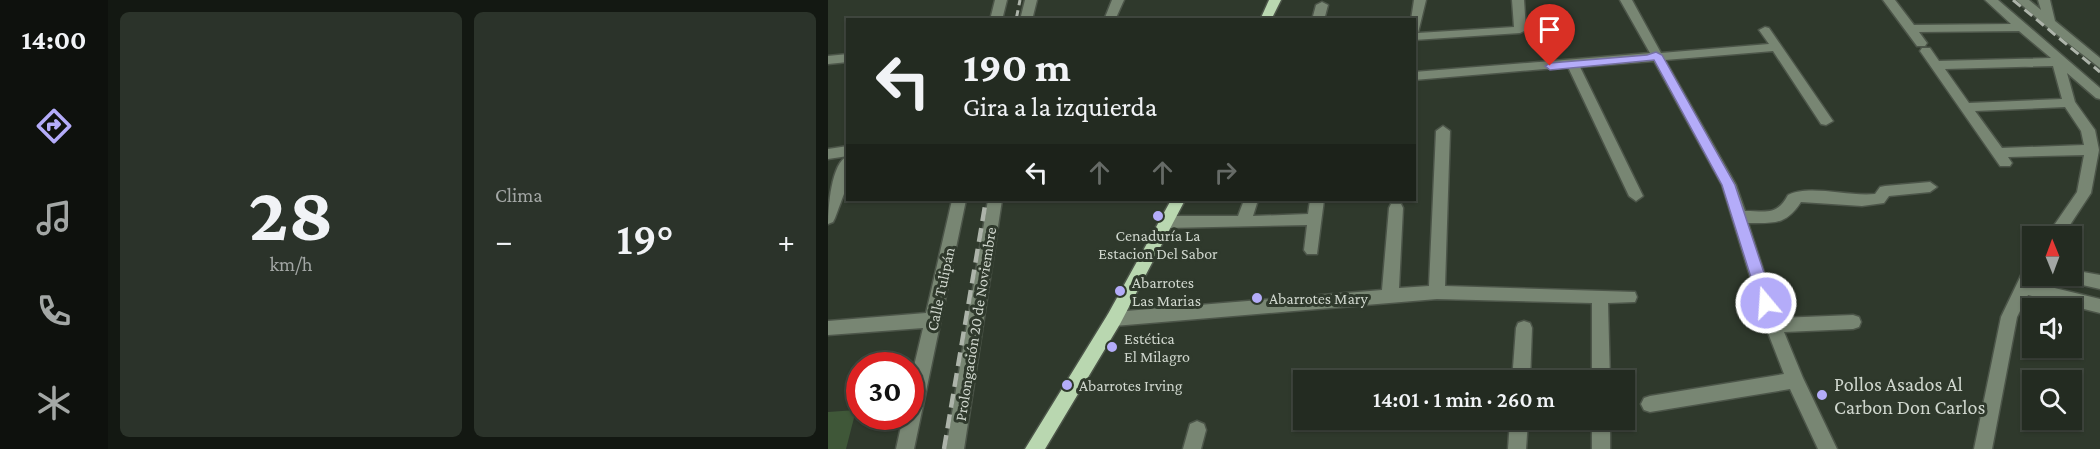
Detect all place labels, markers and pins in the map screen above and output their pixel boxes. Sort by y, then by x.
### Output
pin [1524,4,1575,66]
marker: Cenaduría La Estacion Del Sabor [1151,209,1165,223]
place label: Cenaduría La Estacion Del Sabor [1098,227,1218,262]
place label: Abarrotes Las Marias [1132,274,1201,309]
marker: Abarrotes Las Marias [1113,284,1127,298]
place label: Abarrotes Mary [1269,290,1369,308]
marker: Abarrotes Mary [1250,291,1264,305]
place label: Estética El Milagro [1124,330,1190,366]
marker: Estética El Milagro [1105,340,1119,354]
place label: Pollos Asados Al Carbon Don Carlos [1834,373,1985,418]
place label: Abarrotes Irving [1079,377,1183,395]
marker: Abarrotes Irving [1060,378,1074,392]
marker: Pollos Asados Al Carbon Don Carlos [1815,388,1829,402]

